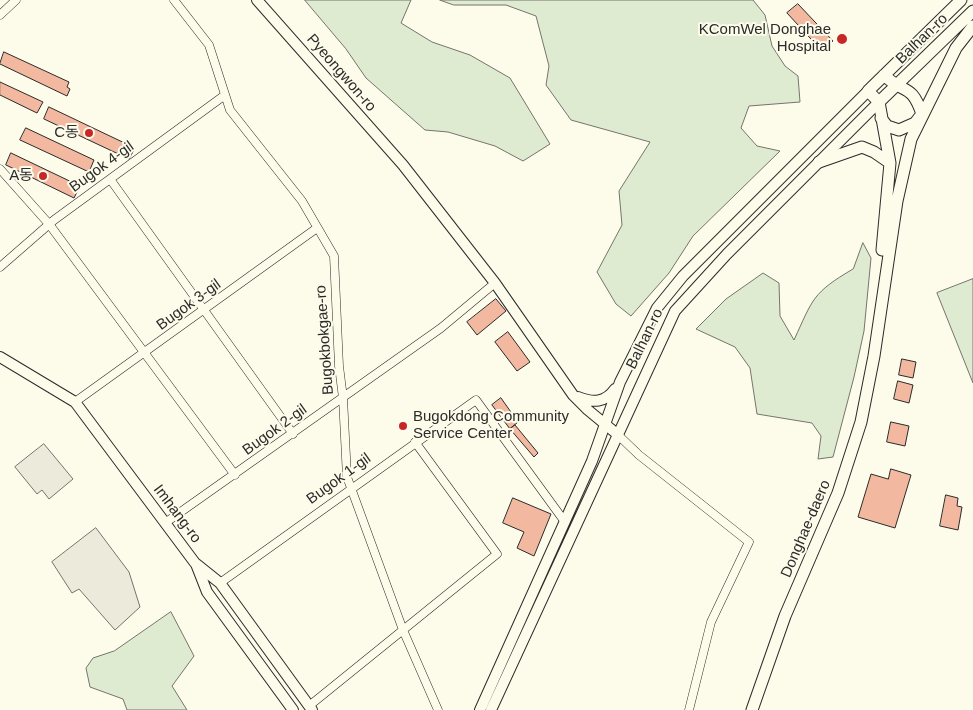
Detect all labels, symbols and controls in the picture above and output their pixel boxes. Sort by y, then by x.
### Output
street label: Balhan-ro [892,10,952,68]
place label: KComWel Donghae Hospital [699,21,831,56]
street label: Pyeongwon-ro [302,31,380,115]
marker: KComWel Donghae Hospital [835,32,849,46]
place label: C동 [54,124,79,142]
marker: C동 [83,127,95,139]
street label: Bugok 4-gil [66,138,138,196]
place label: A동 [9,167,33,185]
marker: A동 [37,170,49,182]
street label: Bugok 3-gil [153,276,225,334]
street label: Bugokbokgae-ro [312,284,338,396]
street label: Balhan-ro [623,306,667,372]
street label: Bugok 2-gil [239,401,311,459]
place label: Bugokdong Community Service Center [413,408,569,443]
marker: Bugokdong Community Service Center [397,420,409,432]
street label: Bugok 1-gil [303,450,375,508]
street label: Donghae-daero [777,478,835,580]
street label: Imhang-ro [149,481,205,547]

